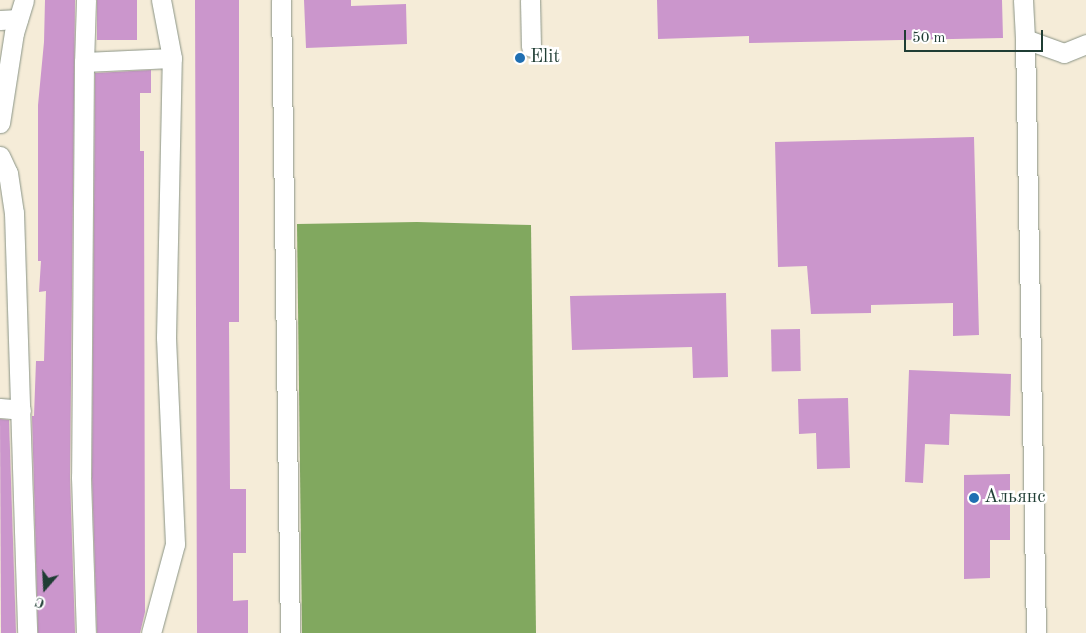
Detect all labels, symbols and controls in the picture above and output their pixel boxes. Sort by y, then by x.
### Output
scale bar [906,20,1045,52]
text: 50 m [912,31,946,46]
place label: Elit [530,47,560,69]
marker: Elit [514,52,526,64]
place label: Альянс [984,487,1046,509]
marker: Альянс [968,492,980,504]
north arrow [20,563,70,613]
text: С [33,594,47,610]

